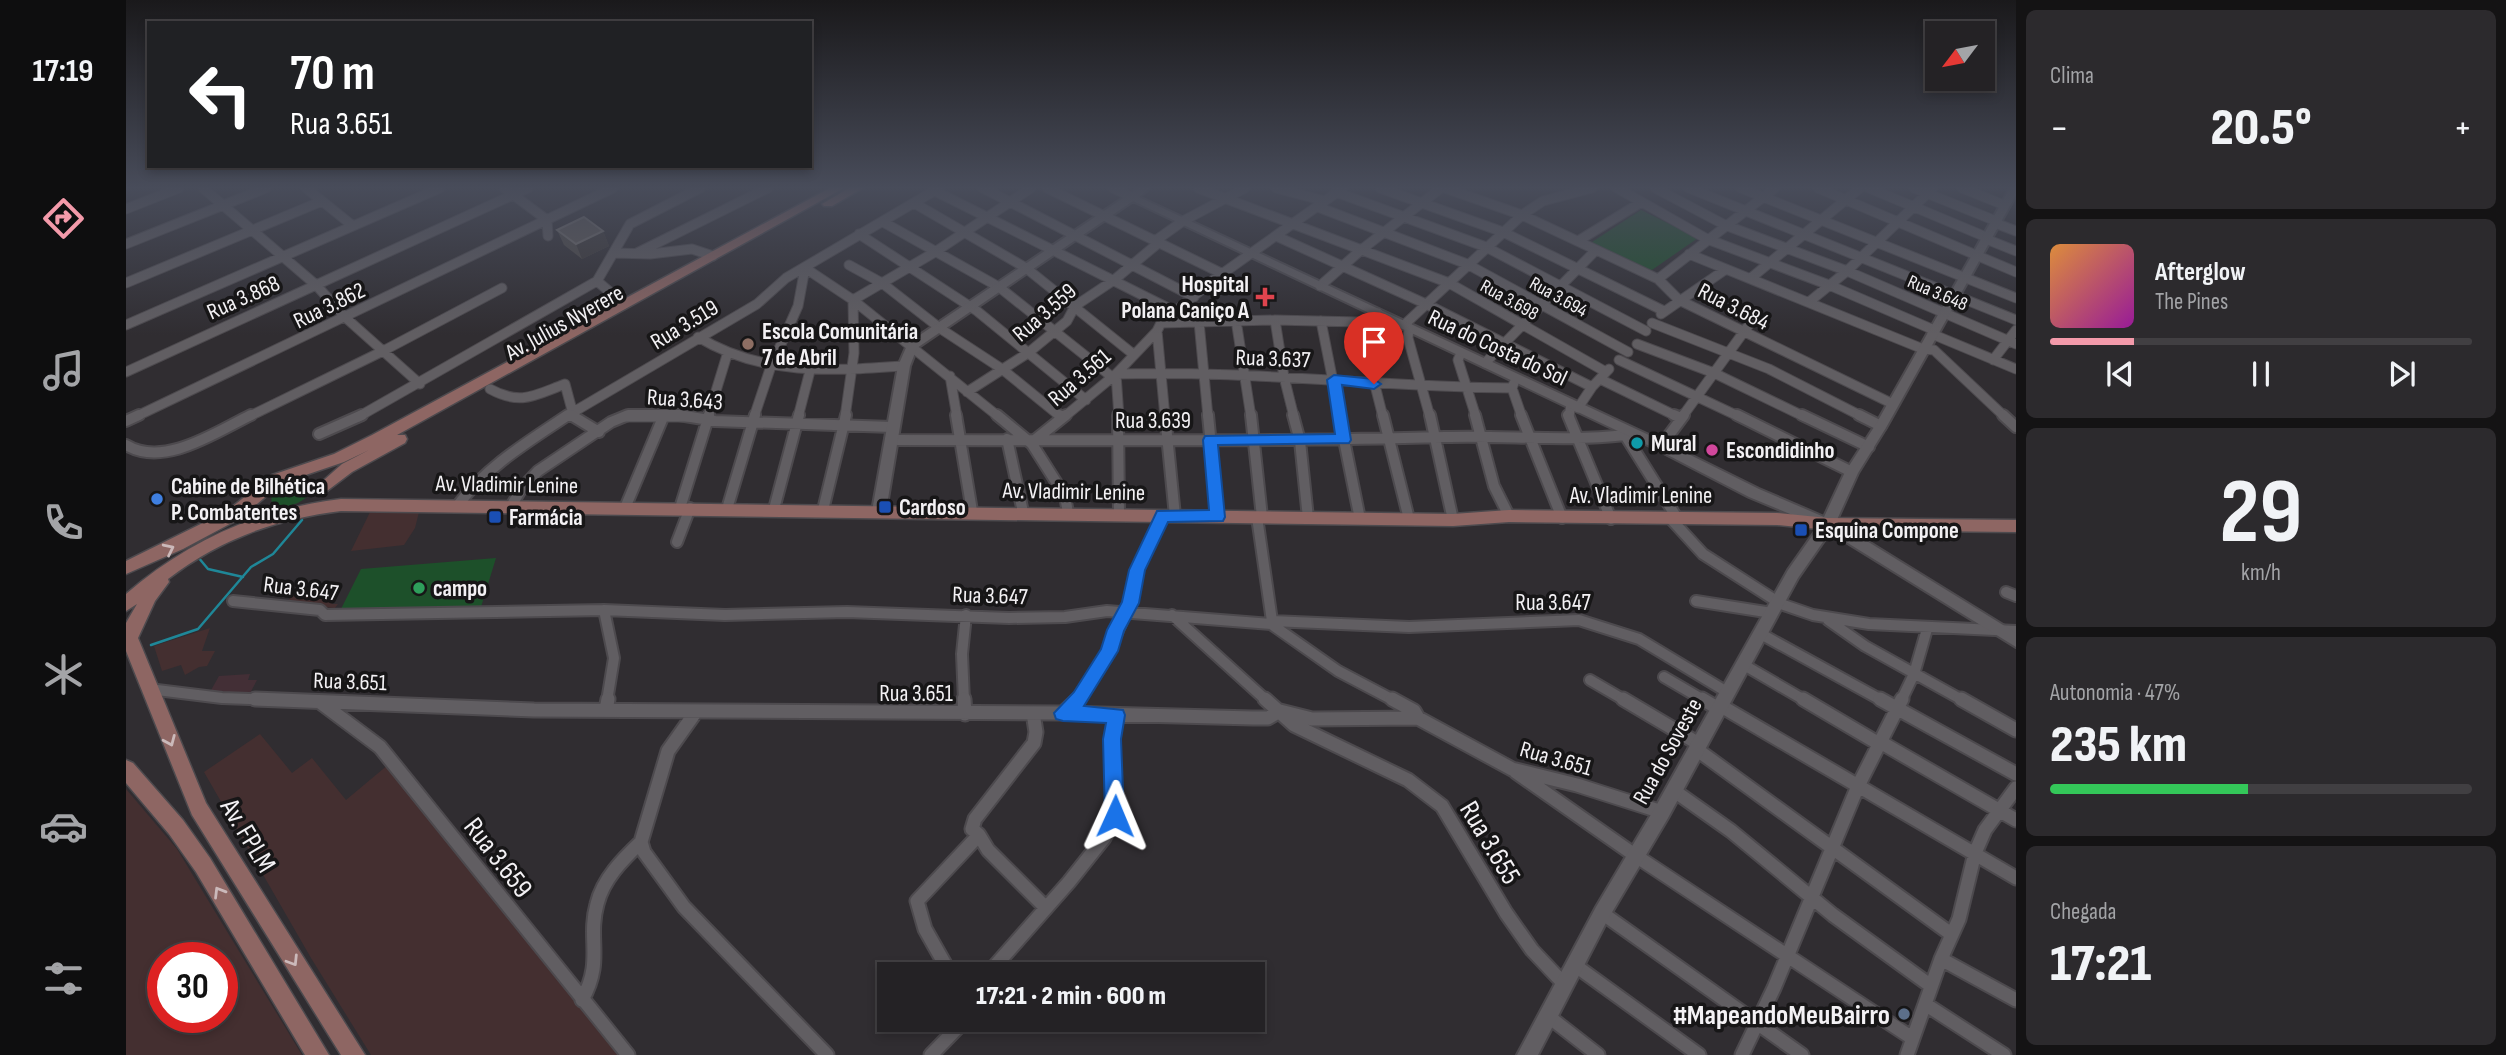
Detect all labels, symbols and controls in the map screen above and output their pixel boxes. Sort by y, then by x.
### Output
north arrow [1925,21,1995,91]
map controls [1925,21,1995,91]
text: 70 m [290,45,375,104]
icon: left [175,49,266,140]
text: 17:19 [33,52,94,91]
text: Clima [2050,62,2094,90]
text: 20.5° [2210,97,2312,160]
text: Rua 3.651 [290,105,392,144]
text: − [2050,106,2069,151]
text: + [2453,106,2472,151]
icon: directions [39,194,88,243]
text: Afterglow [2155,257,2246,288]
street label: Rua 3.868 [203,269,284,326]
street label: Rua 3.648 [1904,270,1971,316]
place label: Hospital Polana Caniço A [1121,271,1250,325]
street label: Rua 3.694 [1525,272,1591,323]
street label: Rua 3.698 [1476,275,1542,326]
street label: Rua 3.862 [289,277,370,335]
street label: Rua 3.684 [1693,277,1774,337]
street label: Rua 3.559 [1007,278,1082,348]
street label: Av. Julius Nyerere [500,279,628,367]
marker: Hospital Polana Caniço A [1255,287,1275,307]
text: The Pines [2155,288,2228,316]
street label: Rua 3.519 [646,294,723,356]
street label: Rua do Costa do Sol [1424,303,1572,392]
pin [1344,312,1404,384]
place label: Escola Comunitária 7 de Abril [762,318,918,372]
icon: arrive [1355,323,1393,361]
marker: Escola Comunitária 7 de Abril [740,336,756,352]
street label: Rua 3.561 [1043,343,1117,413]
street label: Rua 3.637 [1235,344,1311,374]
icon: music [39,346,88,395]
icon: previous [2101,355,2139,393]
icon: pause [2242,355,2280,393]
icon: next [2383,355,2421,393]
street label: Rua 3.643 [646,383,724,417]
street label: Rua 3.639 [1115,407,1191,435]
place label: Mural [1651,430,1696,458]
marker: Mural [1629,435,1645,451]
place label: Escondidinho [1726,437,1835,465]
marker: Escondidinho [1704,442,1720,458]
text: 29 [2220,459,2303,568]
street label: Av. Vladimir Lenine [434,470,578,500]
place label: Cabine de Bilhética P. Combatentes [171,473,325,527]
street label: Av. Vladimir Lenine [1001,477,1145,507]
street label: Av. Vladimir Lenine [1569,482,1712,510]
marker: Cabine de Bilhética P. Combatentes [149,491,165,507]
place label: Cardoso [899,494,966,522]
icon: phone [39,498,88,547]
marker: Cardoso [877,499,893,515]
place label: Farmácia [509,504,583,532]
marker: Farmácia [487,509,503,525]
place label: Esquina Compone [1815,517,1959,545]
marker: Esquina Compone [1793,522,1809,538]
one-way arrow [162,543,174,557]
text: km/h [2241,559,2281,587]
street label: Rua 3.647 [262,571,340,607]
place label: campo [433,575,487,603]
marker: campo [411,580,427,596]
street label: Rua 3.647 [952,581,1028,611]
street label: Rua 3.647 [1515,589,1591,617]
icon: climate [39,650,88,699]
street label: Rua 3.651 [313,667,387,697]
text: Autonomia · 47% [2050,679,2180,707]
street label: Rua 3.651 [879,680,953,708]
street label: Rua do Soveste [1627,694,1708,809]
text: 235 km [2050,714,2187,777]
one-way arrow [162,734,176,747]
street label: Rua 3.651 [1517,735,1595,783]
position arrow [1078,779,1152,853]
street label: Av. FPLM [212,792,283,879]
street label: Rua 3.655 [1452,795,1527,890]
icon: car [39,802,88,851]
street label: Rua 3.659 [456,811,539,904]
one-way arrow [215,886,228,899]
text: Chegada [2050,898,2116,926]
text: 17:21 [2050,933,2151,996]
speed limit sign: 30 [147,942,238,1033]
one-way arrow [285,953,298,966]
icon: filters [39,954,88,1003]
text: 17:21 · 2 min · 600 m [976,981,1166,1012]
place label: #MapeandoMeuBairro [1673,999,1890,1032]
marker: #MapeandoMeuBairro [1896,1006,1912,1022]

